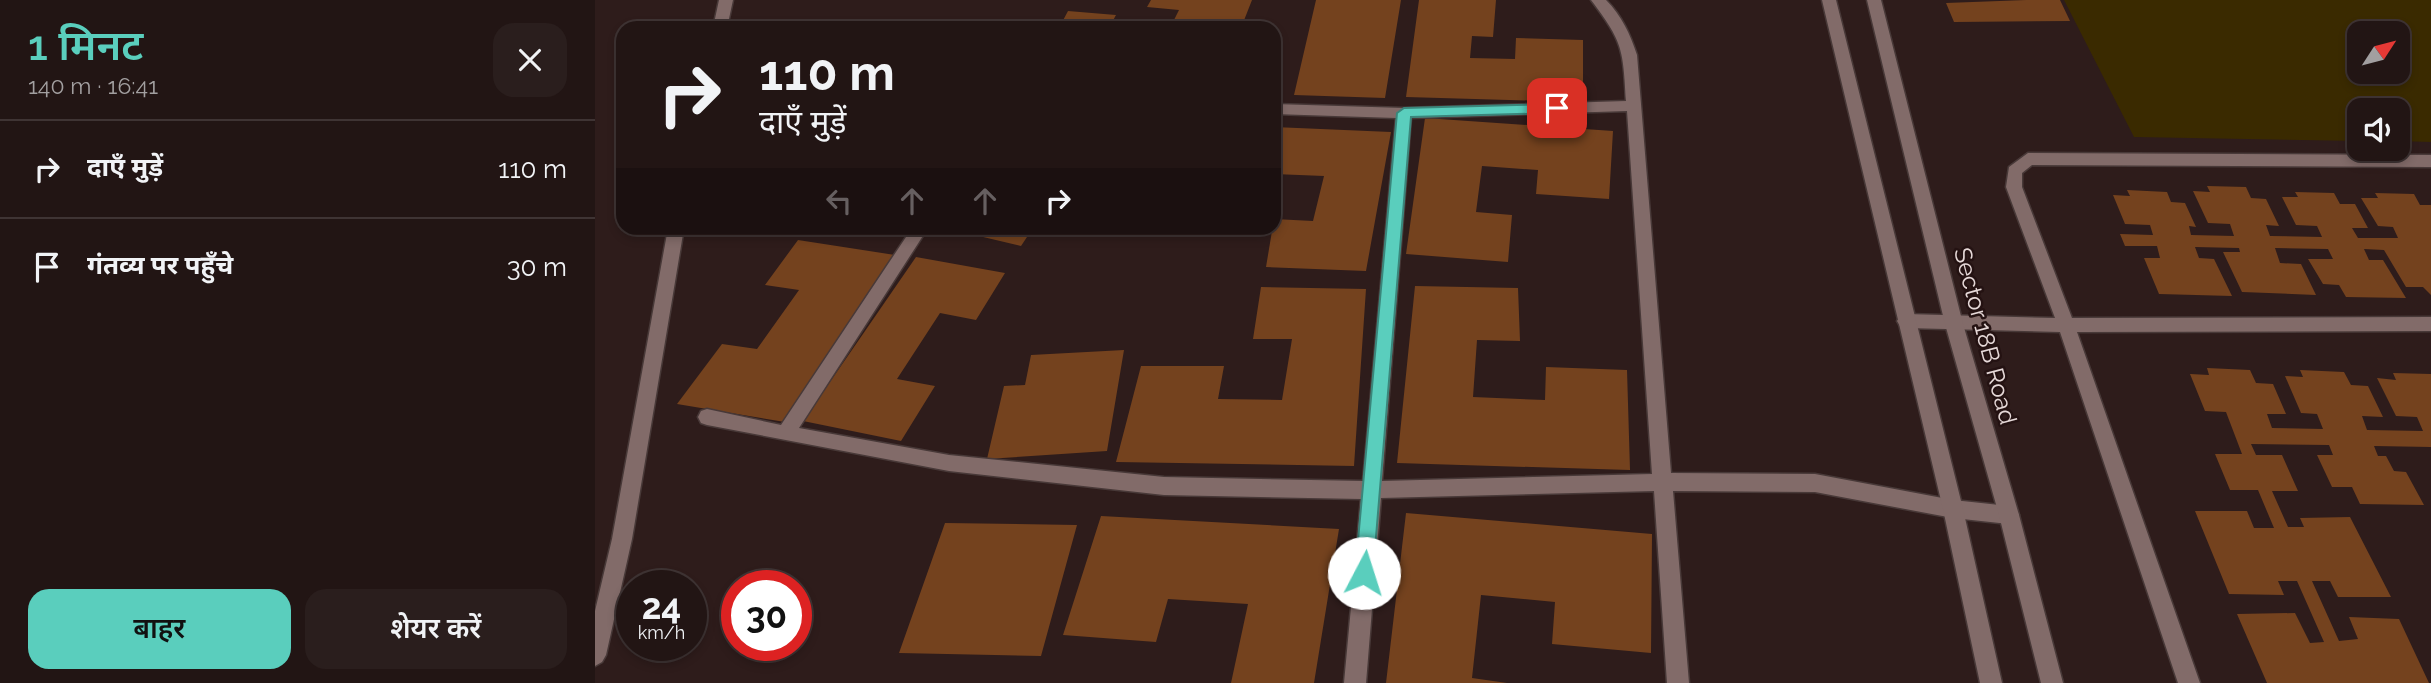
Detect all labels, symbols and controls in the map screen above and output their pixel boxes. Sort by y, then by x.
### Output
text: 1 मिनट [28,21,143,70]
north arrow [2347,21,2410,84]
map controls [2347,21,2410,161]
button: close [493,23,567,97]
text: 110 m [759,44,895,101]
icon: right [644,49,735,140]
text: 140 m · 16:41 [28,72,158,99]
pin [1527,78,1587,138]
icon: arrive [1538,89,1576,127]
button: sound [2347,98,2410,161]
text: दाएँ मुड़ें [759,103,846,140]
icon: right [28,150,66,188]
text: दाएँ मुड़ें [87,152,163,182]
text: 110 m [498,154,567,184]
icon: left [820,182,858,220]
icon: ahead [893,182,931,220]
icon: ahead [966,182,1004,220]
icon: right [1039,182,1077,220]
street label: Sector 18B Road [1948,244,2023,428]
icon: arrive [28,248,66,286]
text: गंतव्य पर पहुँचे [87,250,233,280]
text: 30 m [507,252,567,282]
position arrow [1327,536,1401,610]
speed limit sign: 30 [721,570,812,661]
text: 24 [642,586,681,627]
button: बाहर [28,589,291,669]
button: शेयर करें [305,589,567,669]
text: km/h [638,622,685,643]

